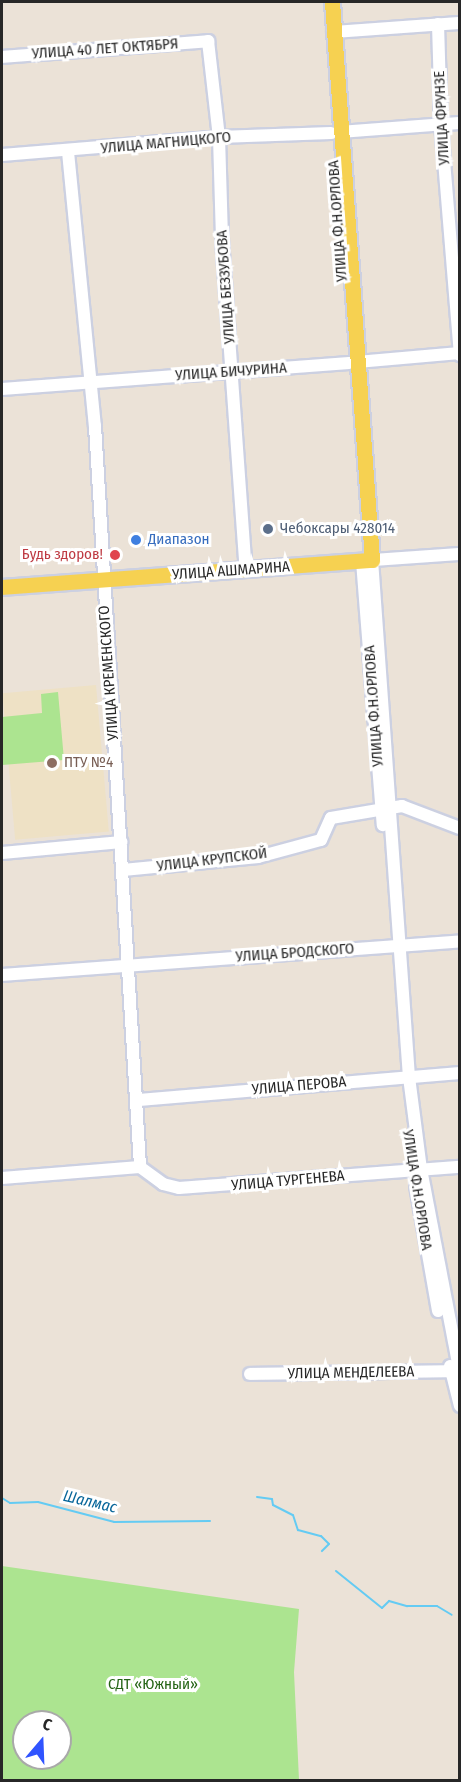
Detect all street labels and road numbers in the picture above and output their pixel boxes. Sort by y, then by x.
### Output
street label: УЛИЦА 40 ЛЕТ ОКТЯБРЯ [31,35,179,63]
street label: УЛИЦА ФРУНЗЕ [431,70,453,166]
street label: УЛИЦА МАГНИЦКОГО [100,128,232,158]
street label: УЛИЦА Ф.Н.ОРЛОВА [325,160,351,282]
street label: УЛИЦА БЕЗЗУБОВА [213,229,239,345]
street label: УЛИЦА БИЧУРИНА [175,359,287,385]
street label: УЛИЦА АШМАРИНА [171,558,291,584]
street label: УЛИЦА КРЕМЕНСКОГО [95,605,123,741]
street label: УЛИЦА Ф.Н.ОРЛОВА [361,645,387,767]
street label: УЛИЦА КРУПСКОЙ [156,844,268,876]
street label: УЛИЦА БРОДСКОГО [235,940,355,966]
street label: УЛИЦА ПЕРОВА [251,1073,347,1099]
street label: УЛИЦА Ф.Н.ОРЛОВА [399,1128,435,1252]
street label: УЛИЦА ТУРГЕНЕВА [231,1167,345,1195]
street label: УЛИЦА МЕНДЕЛЕЕВА [288,1363,414,1383]

